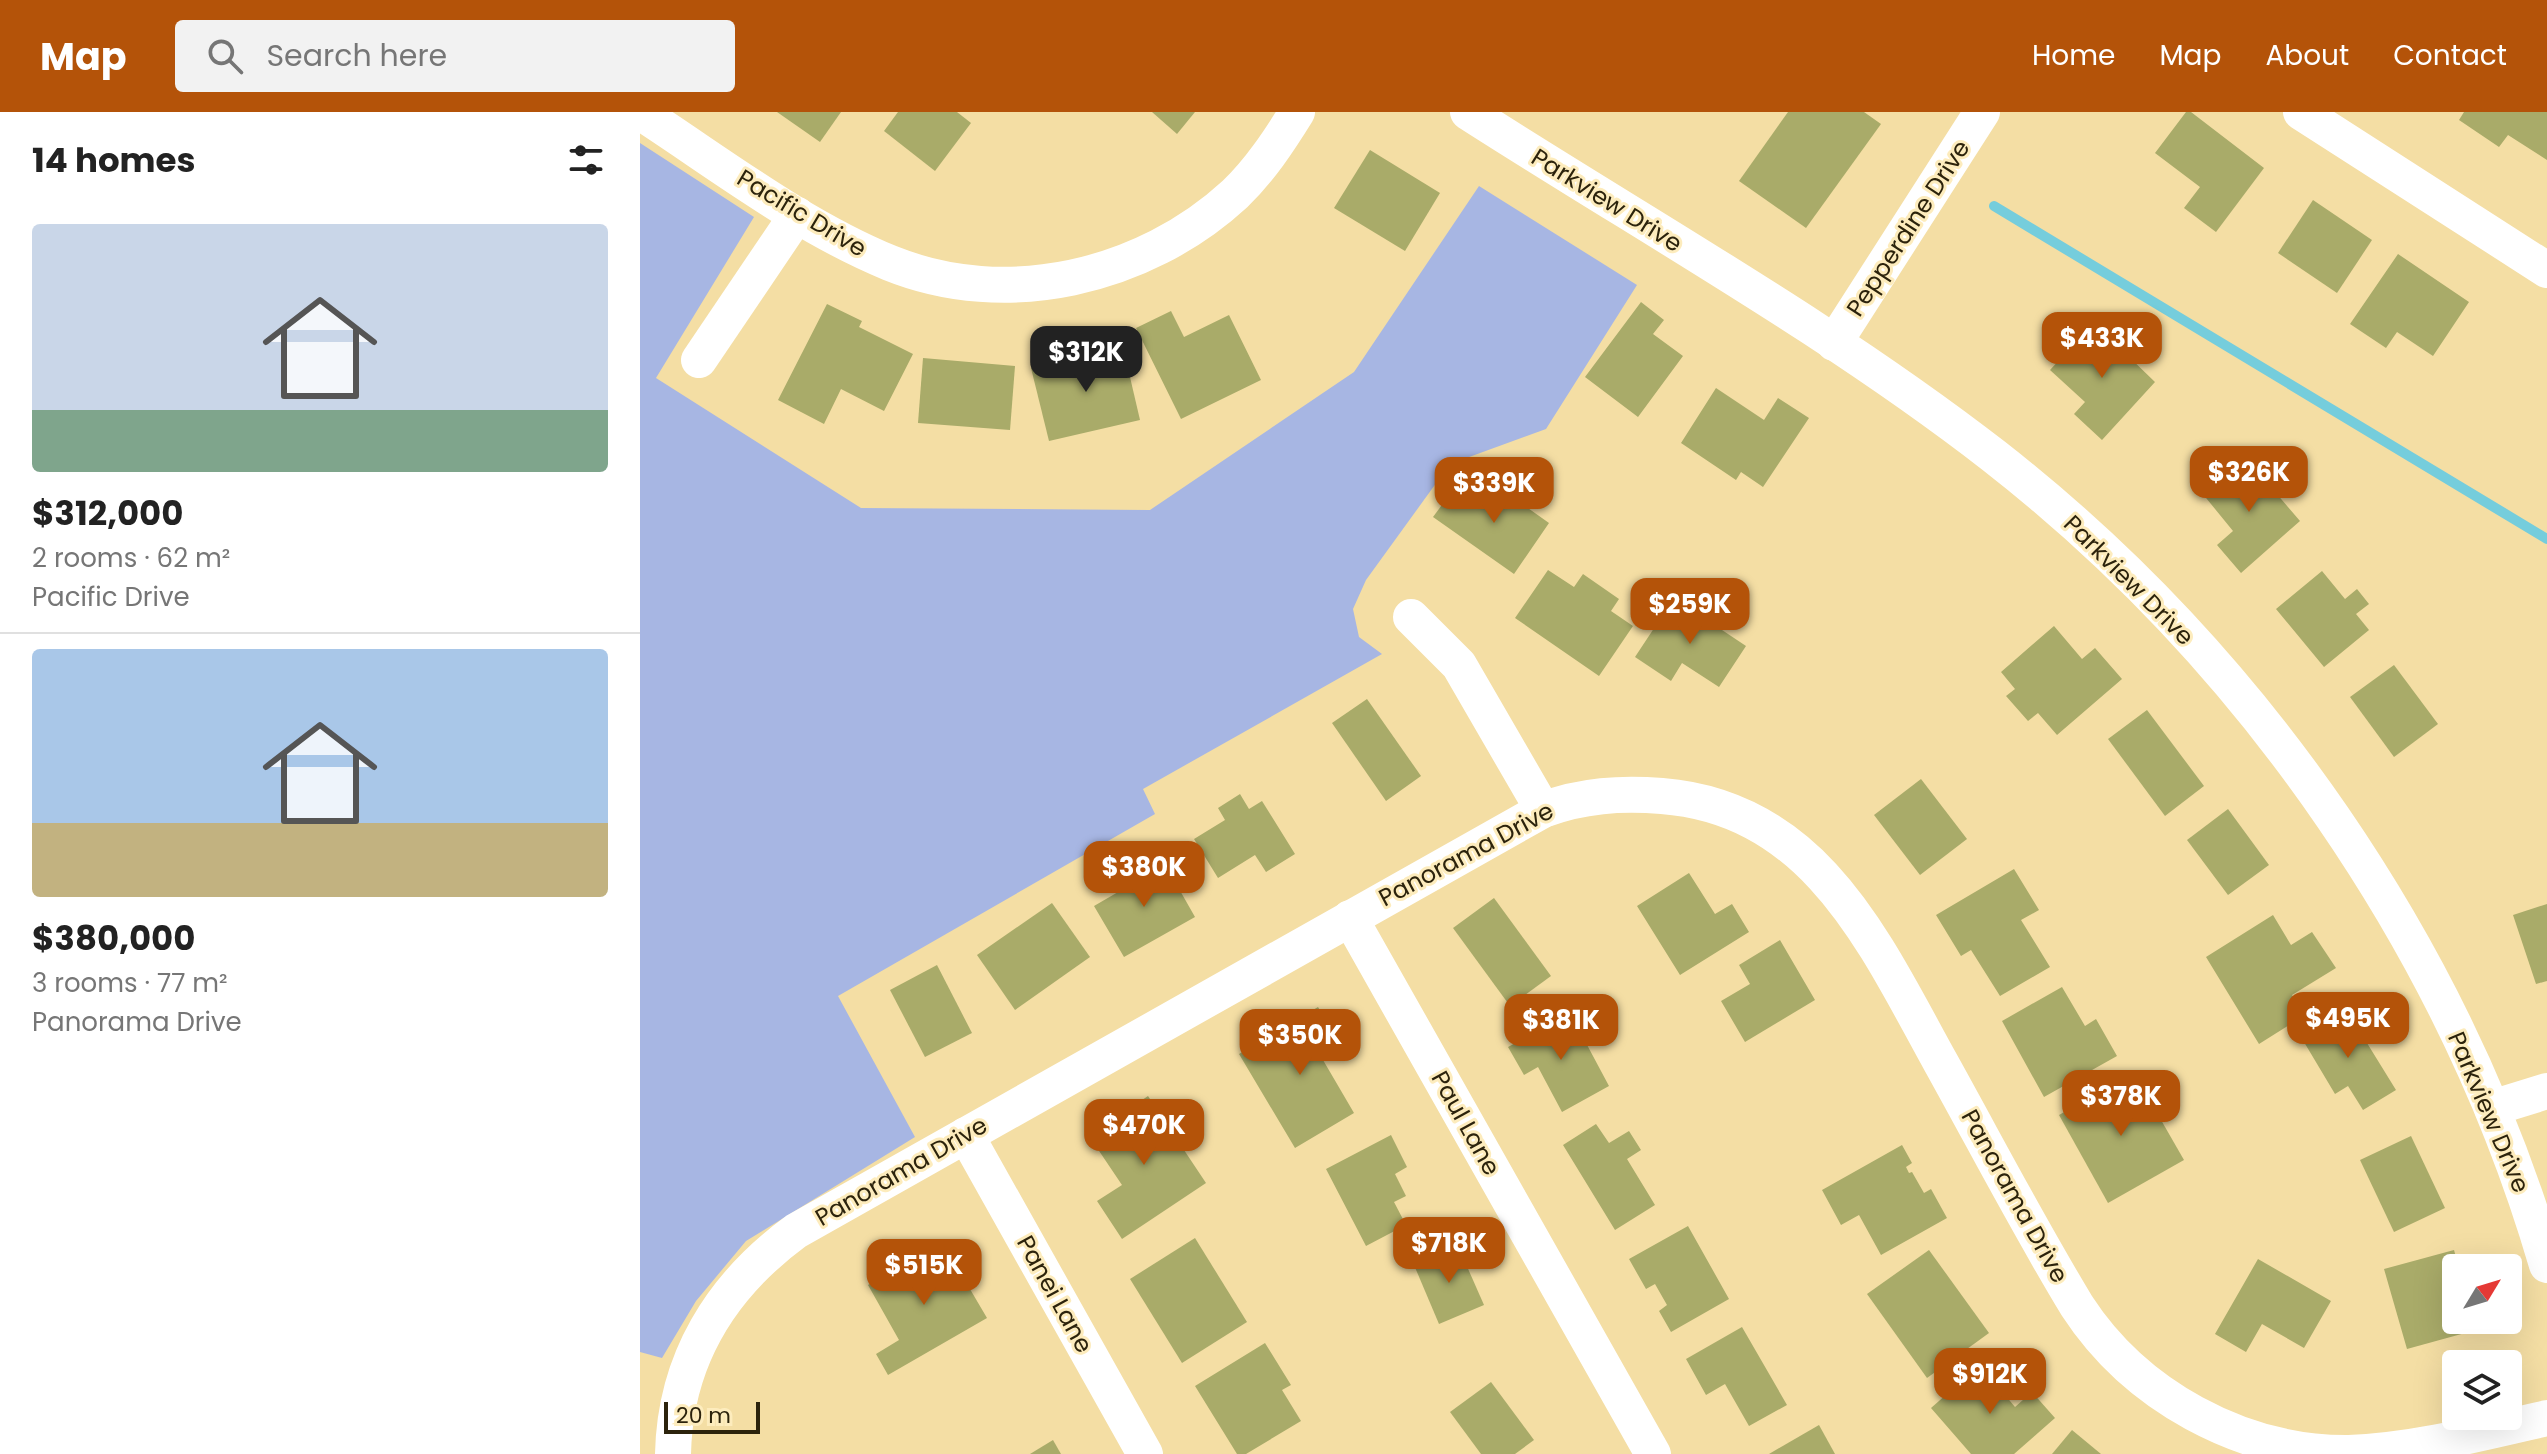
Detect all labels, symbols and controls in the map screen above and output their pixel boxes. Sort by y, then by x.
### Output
search box [175,20,735,92]
text: Map [40,30,127,83]
icon: search [203,34,247,78]
text: Search here [267,34,447,77]
text: Home [2032,36,2115,75]
text: Map [2159,36,2221,75]
text: About [2265,36,2349,75]
text: Contact [2393,36,2507,75]
street label: Pepperdine Drive [1839,133,1977,323]
text: 14 homes [32,136,196,184]
icon: filters [564,138,608,182]
street label: Parkview Drive [1525,140,1689,260]
street label: Pacific Drive [731,161,873,265]
icon: home [248,276,392,420]
pin: $433K [2046,312,2158,380]
text: $433K [2060,320,2144,356]
pin: $312K [1030,326,1142,394]
text: $312K [1048,334,1124,370]
pin: $326K [2193,446,2305,514]
text: $326K [2208,454,2290,490]
pin: $339K [1438,457,1550,525]
text: $339K [1453,465,1535,501]
text: $312,000 [32,489,183,537]
street label: Parkview Drive [2057,508,2201,652]
text: 2 rooms · 62 m² [32,540,230,576]
pin: $259K [1634,578,1746,646]
text: Pacific Drive [32,579,190,615]
text: $259K [1649,586,1731,622]
icon: home [248,701,392,845]
street label: Panorama Drive [1373,794,1559,914]
pin: $380K [1088,841,1200,909]
text: $380K [1102,849,1186,885]
text: $380,000 [32,914,195,962]
text: 3 rooms · 77 m² [32,965,228,1001]
pin: $495K [2292,992,2404,1060]
pin: $381K [1505,994,1617,1062]
text: $495K [2305,1000,2391,1036]
text: $381K [1522,1002,1600,1038]
text: Panorama Drive [32,1004,242,1040]
pin: $350K [1244,1009,1356,1077]
text: $350K [1258,1017,1342,1053]
street label: Parkview Drive [2440,1026,2538,1198]
street label: Paul Lane [1424,1065,1508,1181]
pin: $378K [2065,1070,2177,1138]
text: $378K [2080,1078,2162,1114]
pin: $470K [1088,1099,1200,1167]
street label: Panorama Drive [1954,1103,2076,1289]
text: $470K [1102,1107,1186,1143]
street label: Panorama Drive [809,1108,993,1234]
pin: $718K [1393,1217,1505,1285]
text: $718K [1411,1225,1487,1261]
street label: Panei Lane [1009,1229,1101,1359]
pin: $515K [868,1239,980,1307]
text: $515K [885,1247,963,1283]
north arrow [2442,1254,2522,1334]
map controls [2442,1254,2522,1430]
pin: $912K [1934,1348,2046,1416]
button: layers [2442,1350,2522,1430]
text: $912K [1952,1356,2028,1392]
scale bar [664,1398,760,1434]
text: 20 m [676,1400,731,1431]

